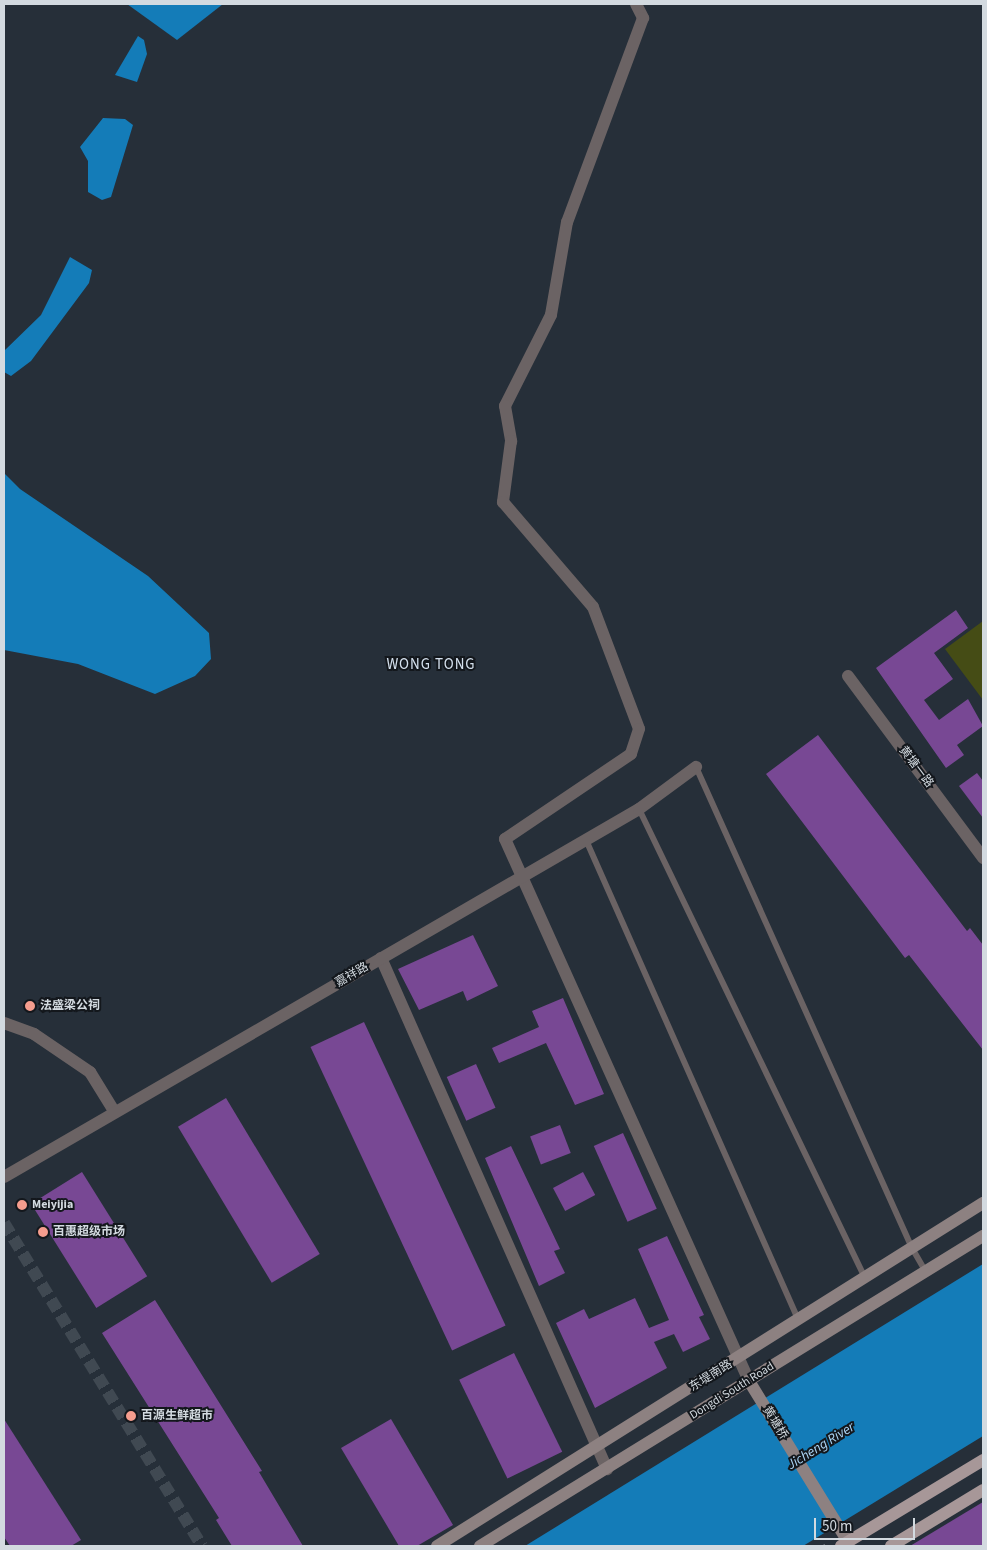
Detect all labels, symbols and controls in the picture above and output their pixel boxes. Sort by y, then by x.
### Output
district label: WONG TONG [385,656,477,674]
street label: 黄塘一路 [896,743,936,791]
street label: 嘉祥路 [333,960,371,990]
place label: 法盛梁公祠 [40,999,100,1013]
marker: 法盛梁公祠 [24,1000,36,1012]
place label: Meiyijia [32,1198,73,1212]
marker: Meiyijia [16,1199,28,1211]
place label: 百惠超级市场 [53,1225,125,1239]
marker: 百惠超级市场 [37,1226,49,1238]
street label: 东堤南路 [687,1357,735,1395]
street label: Dongdi South Road [687,1359,777,1423]
street label: 黄塘桥 [759,1404,791,1442]
place label: 百源生鲜超市 [141,1409,213,1423]
marker: 百源生鲜超市 [125,1410,137,1422]
water label: Jicheng River [784,1419,858,1473]
scale bar [817,1508,918,1540]
text: 50 m [822,1516,852,1537]

